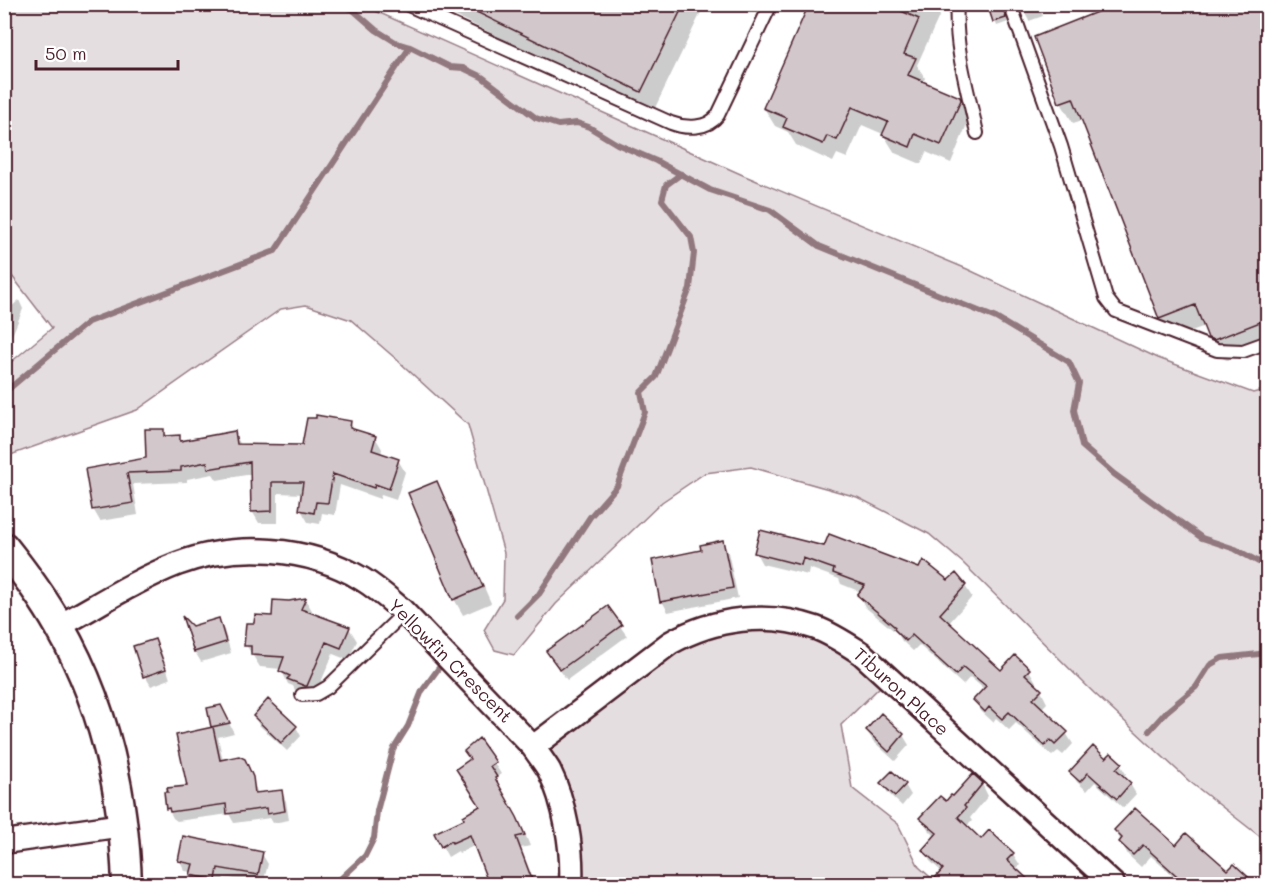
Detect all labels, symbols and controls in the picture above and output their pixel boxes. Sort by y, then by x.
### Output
scale bar [36,33,178,71]
text: 50 m [45,41,87,65]
street label: Yellowfin Crescent [383,593,518,728]
street label: Tiburon Place [849,642,955,741]

